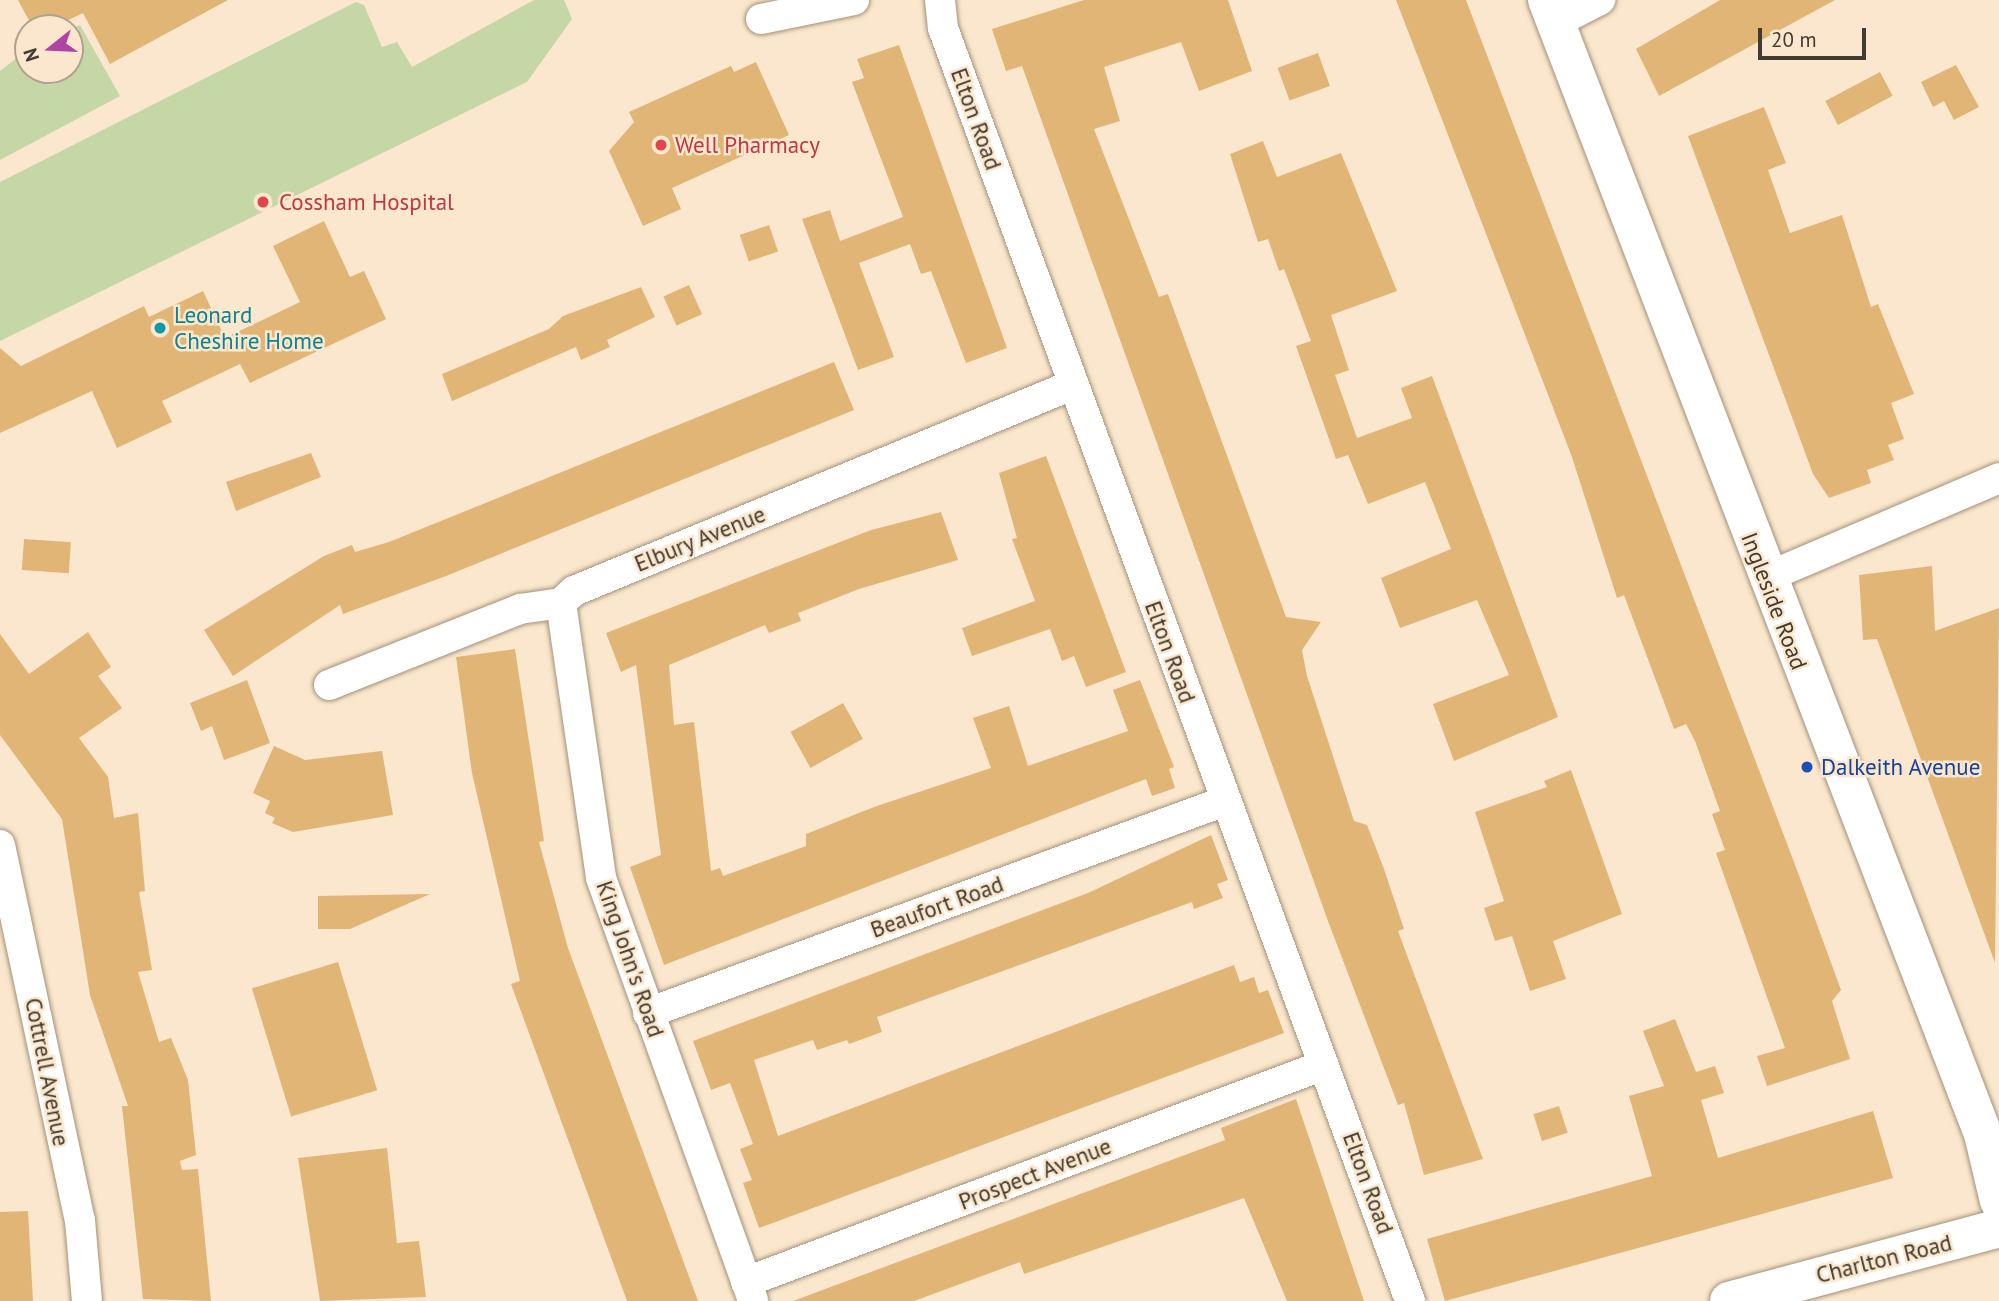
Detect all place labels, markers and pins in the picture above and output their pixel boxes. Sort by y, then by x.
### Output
place label: Well Pharmacy [675,131,820,159]
marker: Well Pharmacy [653,137,669,153]
place label: Cossham Hospital [279,188,454,216]
marker: Cossham Hospital [253,192,273,212]
place label: Leonard Cheshire Home [174,301,324,355]
marker: Leonard Cheshire Home [152,320,168,336]
place label: Dalkeith Avenue [1821,753,1981,781]
marker: Dalkeith Avenue [1799,759,1815,775]

